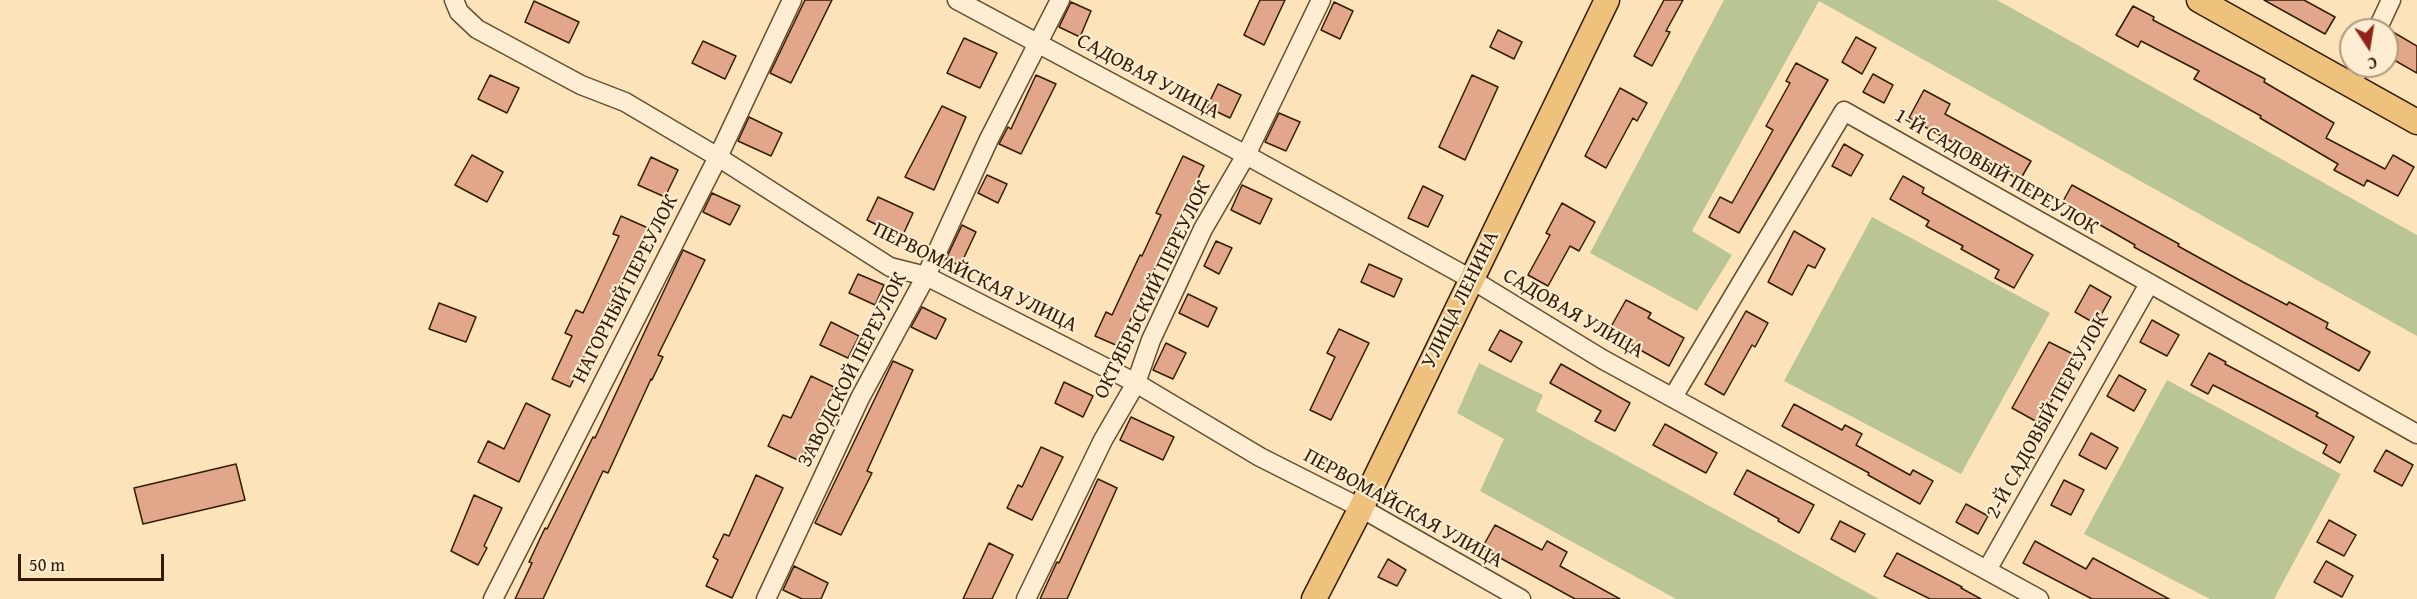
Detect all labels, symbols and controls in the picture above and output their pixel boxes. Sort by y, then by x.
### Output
north arrow [2339,18,2399,78]
street label: САДОВАЯ УЛИЦА [1072,29,1224,125]
text: С [2365,51,2379,76]
street label: 1-Й САДОВЫЙ ПЕРЕУЛОК [1890,103,2102,241]
street label: ОКТЯБРЬСКИЙ ПЕРЕУЛОК [1089,177,1217,403]
street label: НАГОРНЫЙ ПЕРЕУЛОК [568,191,684,387]
street label: ПЕРВОМАЙСКАЯ УЛИЦА [869,218,1081,338]
street label: УЛИЦА ЛЕНИНА [1417,227,1505,373]
street label: САДОВАЯ УЛИЦА [1498,263,1648,365]
street label: ЗАВОДСКОЙ ПЕРЕУЛОК [793,268,913,472]
street label: 2-Й САДОВЫЙ ПЕРЕУЛОК [1981,309,2115,523]
street label: ПЕРВОМАЙСКАЯ УЛИЦА [1299,444,1507,574]
scale bar [21,542,166,580]
text: 50 m [29,551,65,578]

